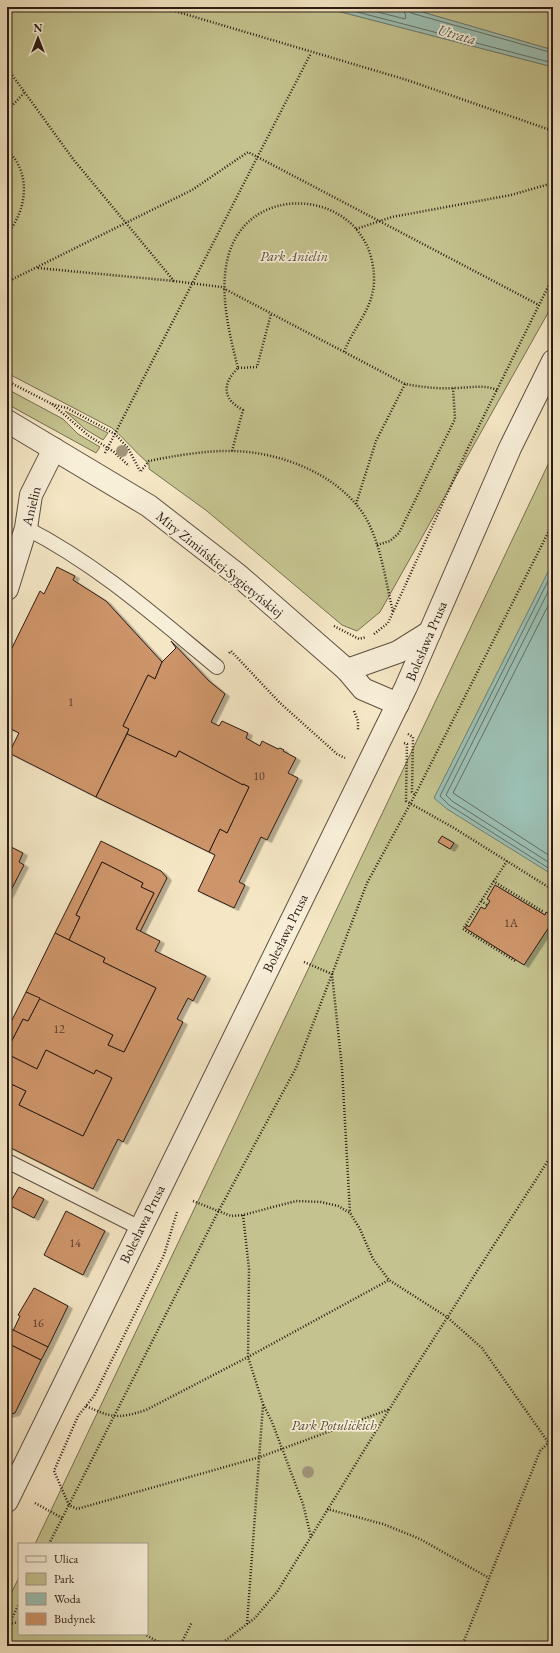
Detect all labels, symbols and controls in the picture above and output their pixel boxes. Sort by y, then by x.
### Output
north arrow [18,18,58,58]
water label: Utrata [436,19,478,49]
text: N [34,21,43,35]
park label: Park Anielin [260,247,328,265]
street label: Anielin [17,484,45,529]
street label: Miry Zimińskiej-Sygietyńskiej [153,507,287,621]
street label: Bolesława Prusa [401,598,451,684]
house number: 1 [68,694,74,710]
house number: 10 [253,768,265,784]
street label: Bolesława Prusa [258,890,312,975]
house number: 1A [504,915,519,931]
house number: 12 [53,1021,65,1037]
street label: Bolesława Prusa [115,1181,169,1266]
house number: 14 [69,1235,81,1251]
house number: 16 [32,1315,44,1331]
park label: Park Potulickich [291,1416,377,1434]
legend [18,1543,148,1635]
text: Ulica [54,1551,78,1567]
text: Park [54,1571,75,1587]
text: Woda [54,1591,81,1607]
text: Budynek [54,1611,96,1627]

